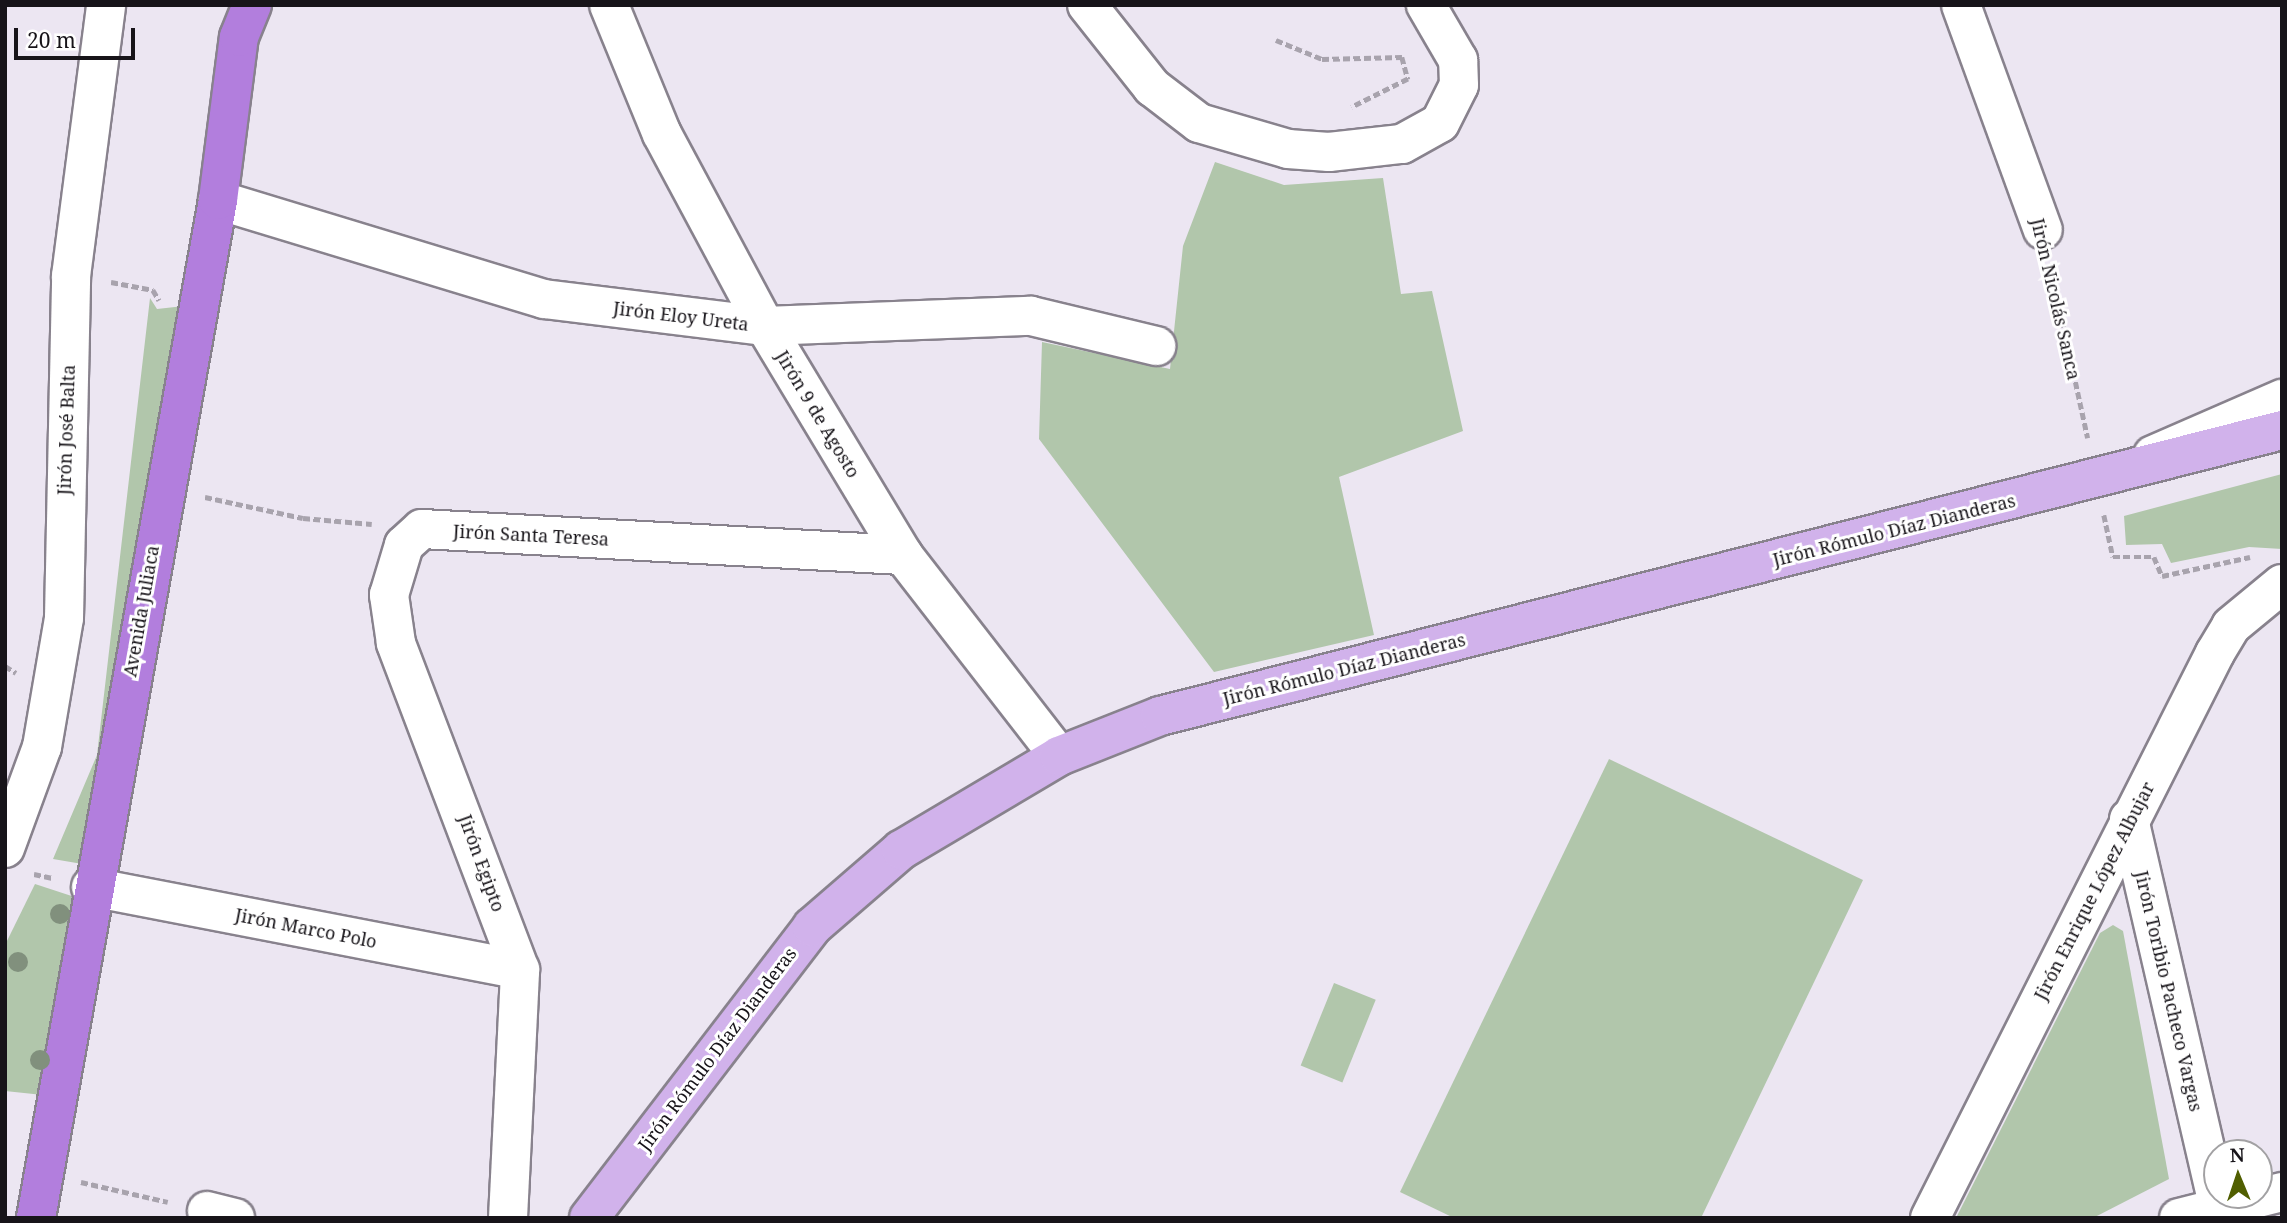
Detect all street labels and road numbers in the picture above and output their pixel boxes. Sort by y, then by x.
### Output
street label: Jirón Nicolás Sanca [2027,216,2085,382]
street label: Jirón Eloy Ureta [612,297,750,335]
street label: Jirón 9 de Agosto [771,346,865,482]
street label: Jirón José Balta [53,364,79,496]
street label: Jirón Rómulo Díaz Dianderas [1771,489,2017,571]
street label: Jirón Santa Teresa [452,520,610,550]
street label: Avenida Juliaca [119,544,163,678]
street label: Jirón Rómulo Díaz Dianderas [1221,628,1467,710]
street label: Jirón Enrique López Albujar [2029,778,2159,1004]
street label: Jirón Egipto [454,811,510,915]
street label: Jirón Toribio Pacheco Vargas [2131,869,2207,1113]
street label: Jirón Marco Polo [233,904,379,952]
street label: Jirón Rómulo Díaz Dianderas [633,943,801,1155]

